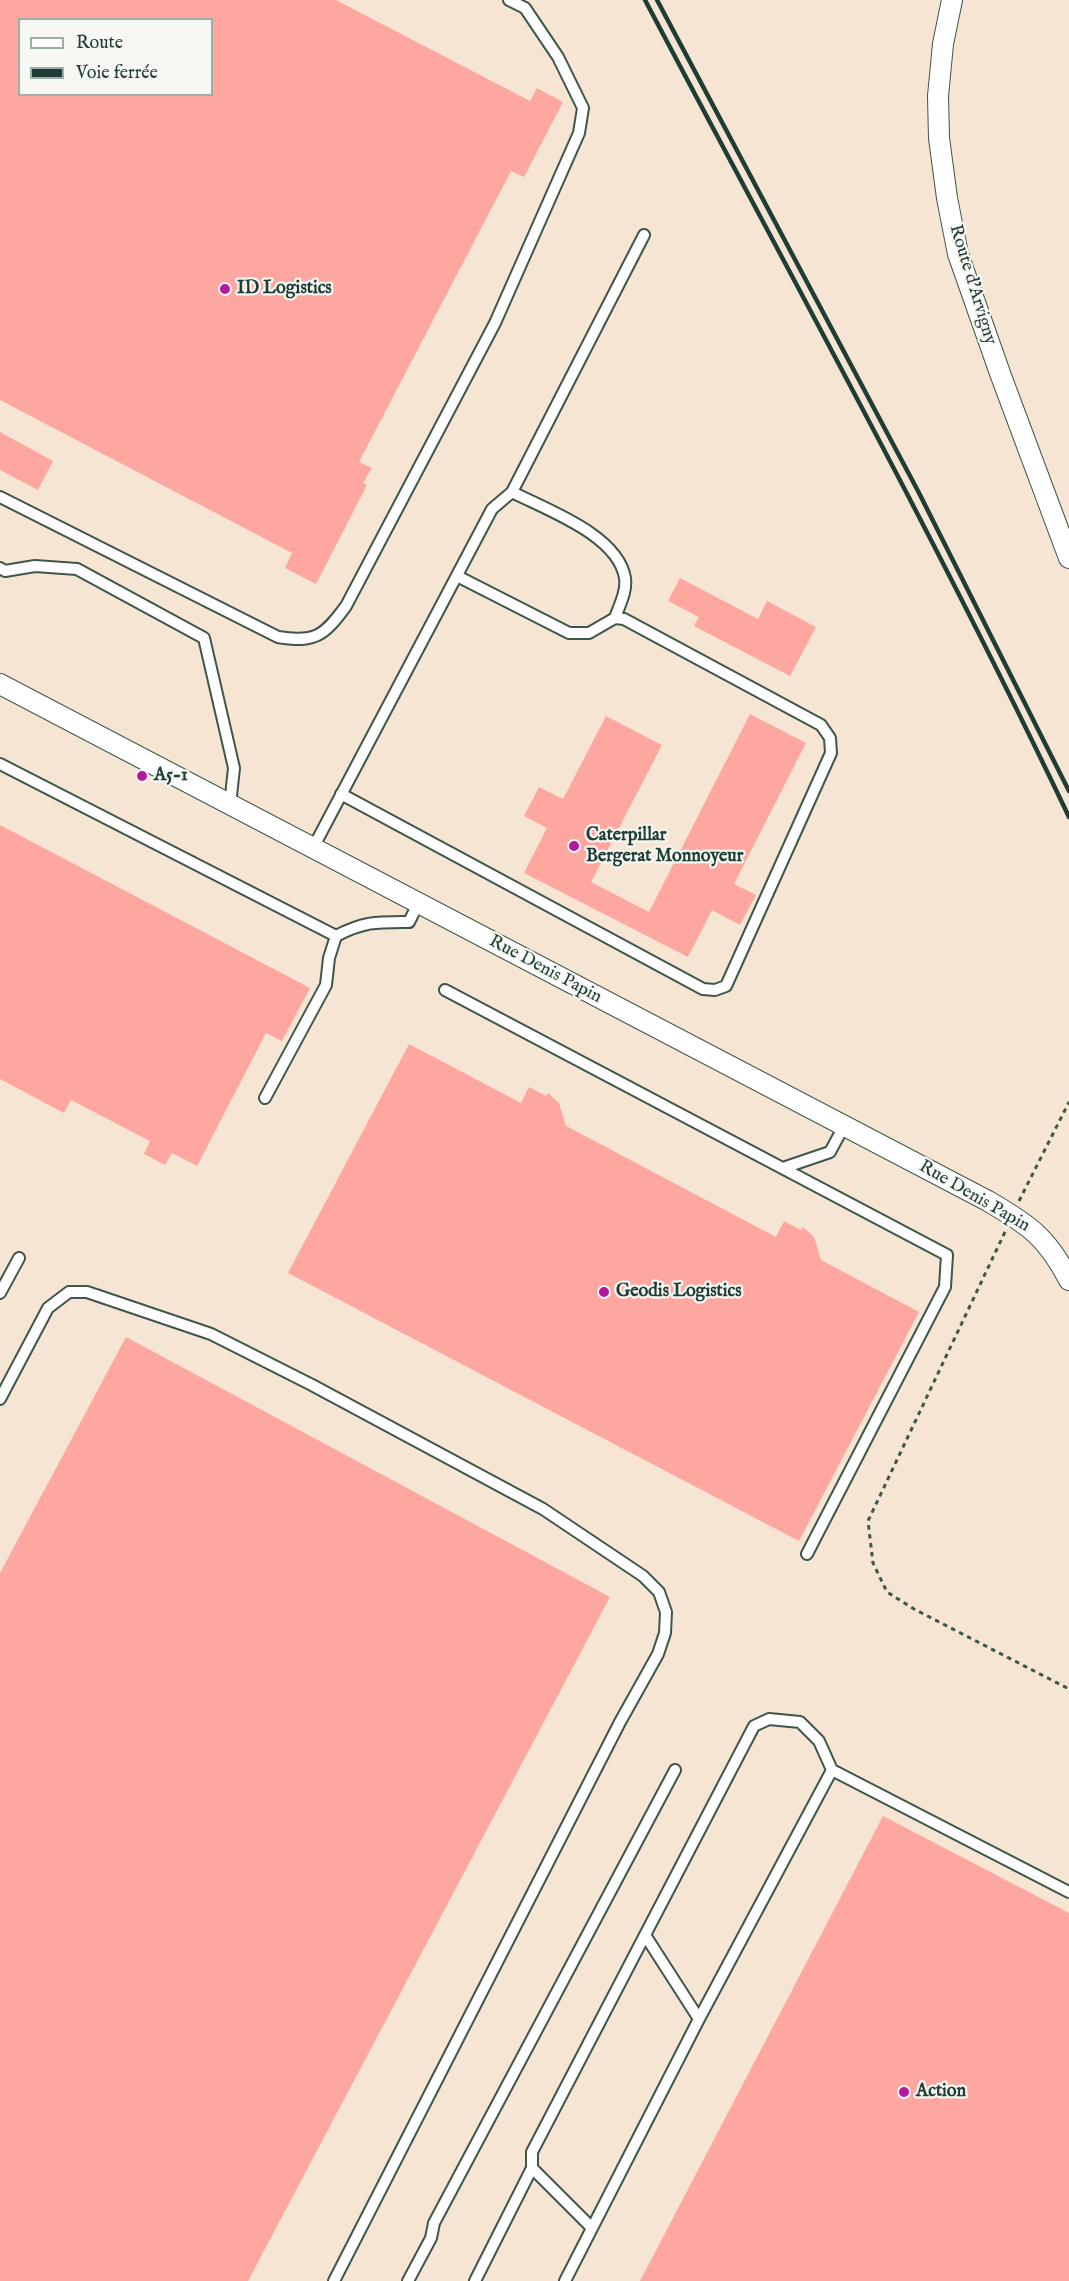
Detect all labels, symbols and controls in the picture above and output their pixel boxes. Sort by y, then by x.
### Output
legend [18,18,213,96]
text: Route [76,32,123,55]
text: Voie ferrée [76,62,158,85]
street label: Route d'Arvigny [943,222,1001,348]
place label: ID Logistics [237,278,332,300]
marker: ID Logistics [218,282,232,296]
place label: A5-1 [154,765,188,787]
marker: A5-1 [135,769,149,783]
place label: Caterpillar Bergerat Monnoyeur [586,825,743,868]
marker: Caterpillar Bergerat Monnoyeur [567,839,581,853]
street label: Rue Denis Papin [485,931,605,1009]
street label: Rue Denis Papin [915,1156,1033,1238]
place label: Geodis Logistics [616,1281,742,1303]
marker: Geodis Logistics [597,1285,611,1299]
place label: Action [916,2081,966,2103]
marker: Action [897,2085,911,2099]

